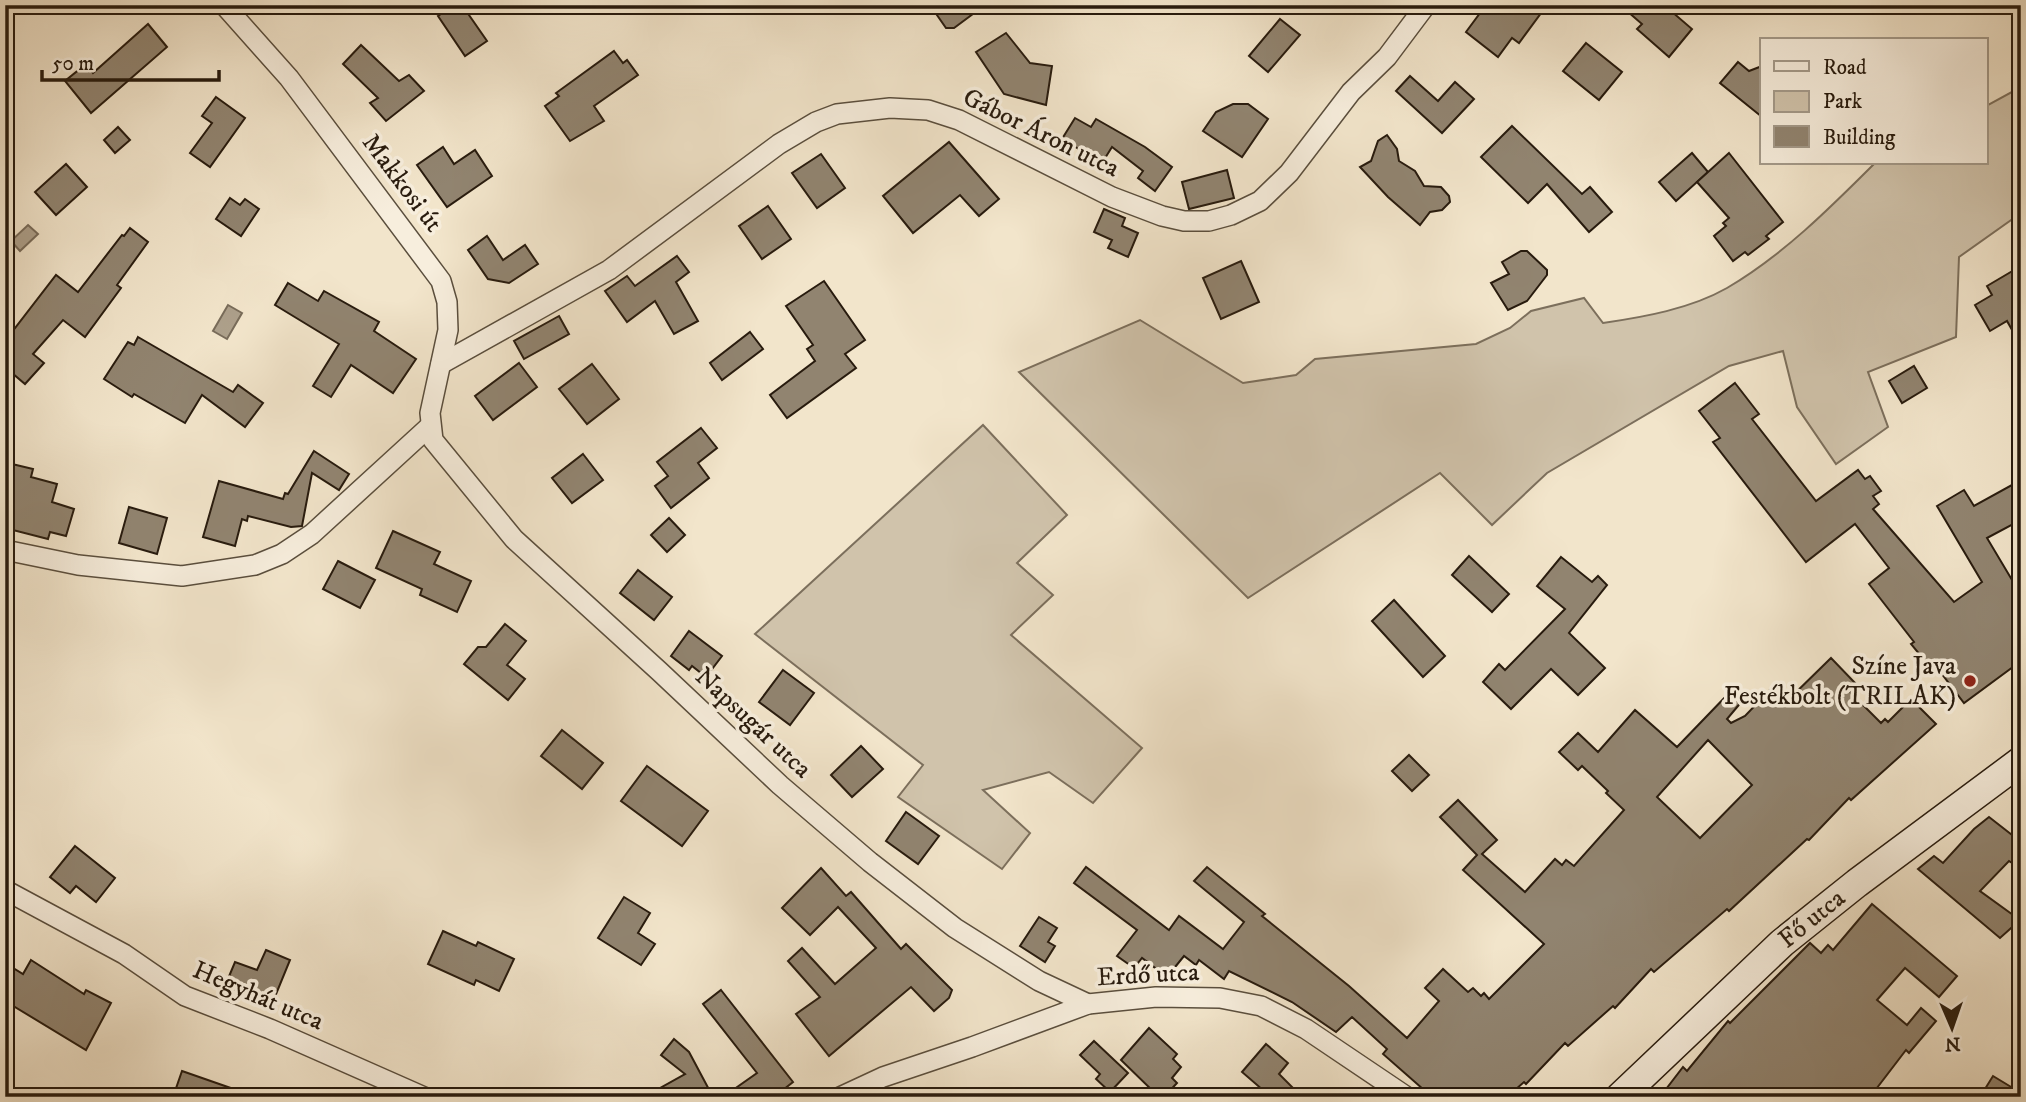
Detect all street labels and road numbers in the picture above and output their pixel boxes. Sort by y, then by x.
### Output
street label: Gábor Áron utca [957,80,1125,185]
street label: Makkosi út [354,127,450,239]
street label: Napsugár utca [688,660,818,786]
street label: Fő utca [1772,882,1852,956]
street label: Hegyhát utca [188,954,328,1038]
street label: Erdő utca [1096,956,1200,994]

